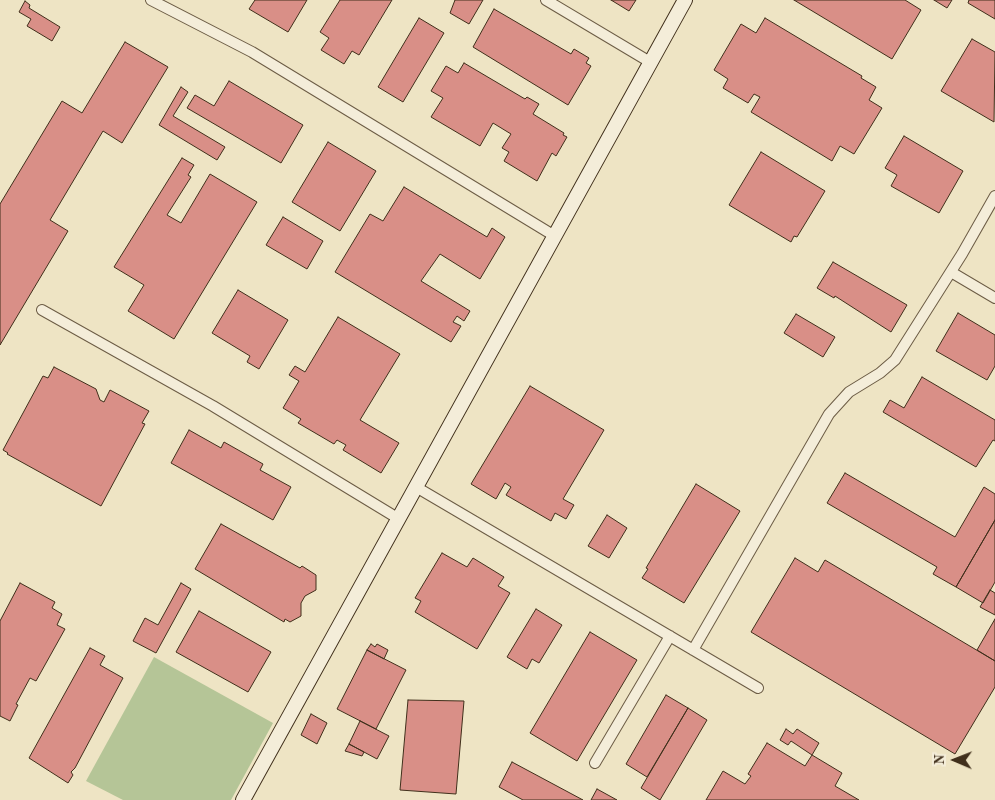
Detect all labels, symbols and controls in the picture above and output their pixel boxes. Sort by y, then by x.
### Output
north arrow [930,735,980,785]
text: N [933,754,947,765]

